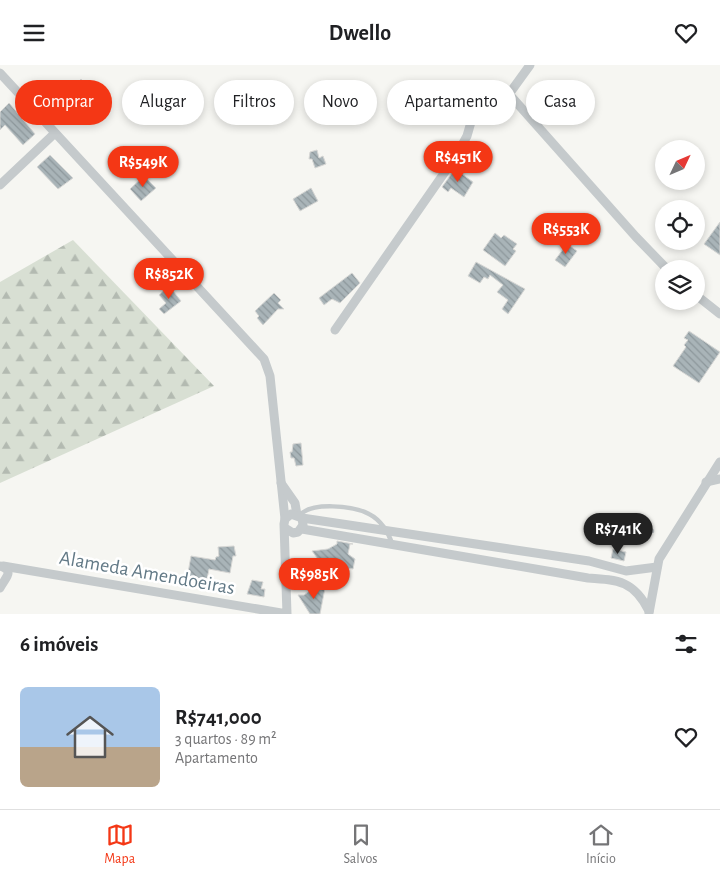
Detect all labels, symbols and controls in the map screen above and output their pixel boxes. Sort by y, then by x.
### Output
icon: menu [20,19,48,47]
icon: heart [672,19,700,47]
text: Dwello [329,22,391,44]
chip: Comprar [15,80,112,125]
chip: Alugar [122,80,204,125]
chip: Filtros [214,80,294,125]
chip: Novo [304,80,377,125]
chip: Apartamento [387,80,516,125]
chip: Casa [526,80,595,125]
north arrow [655,140,705,190]
map controls [655,140,705,310]
pin: R$451K [417,141,499,183]
pin: R$549K [102,145,184,188]
text: R$451K [435,149,481,165]
text: R$549K [119,154,167,170]
button: locate [655,200,705,250]
pin: R$553K [525,213,607,255]
text: R$553K [543,221,589,237]
pin: R$852K [128,257,210,300]
button: layers [655,260,705,310]
text: R$852K [145,266,193,282]
pin: R$741K [577,513,659,555]
text: R$741K [595,521,641,537]
street label: Alameda Amendoeiras [58,548,236,598]
pin: R$985K [273,557,355,600]
text: R$985K [290,566,338,582]
icon: filters [672,630,700,658]
text: 6 imóveis [20,634,98,655]
icon: home [60,707,120,767]
text: R$741,000 [175,707,262,728]
icon: heart [672,723,700,751]
text: 3 quartos · 89 m² [175,731,277,747]
text: Apartamento [175,750,258,766]
tab: Mapa [104,821,135,868]
tab: Salvos [344,821,378,868]
tab: Início [586,821,616,868]

